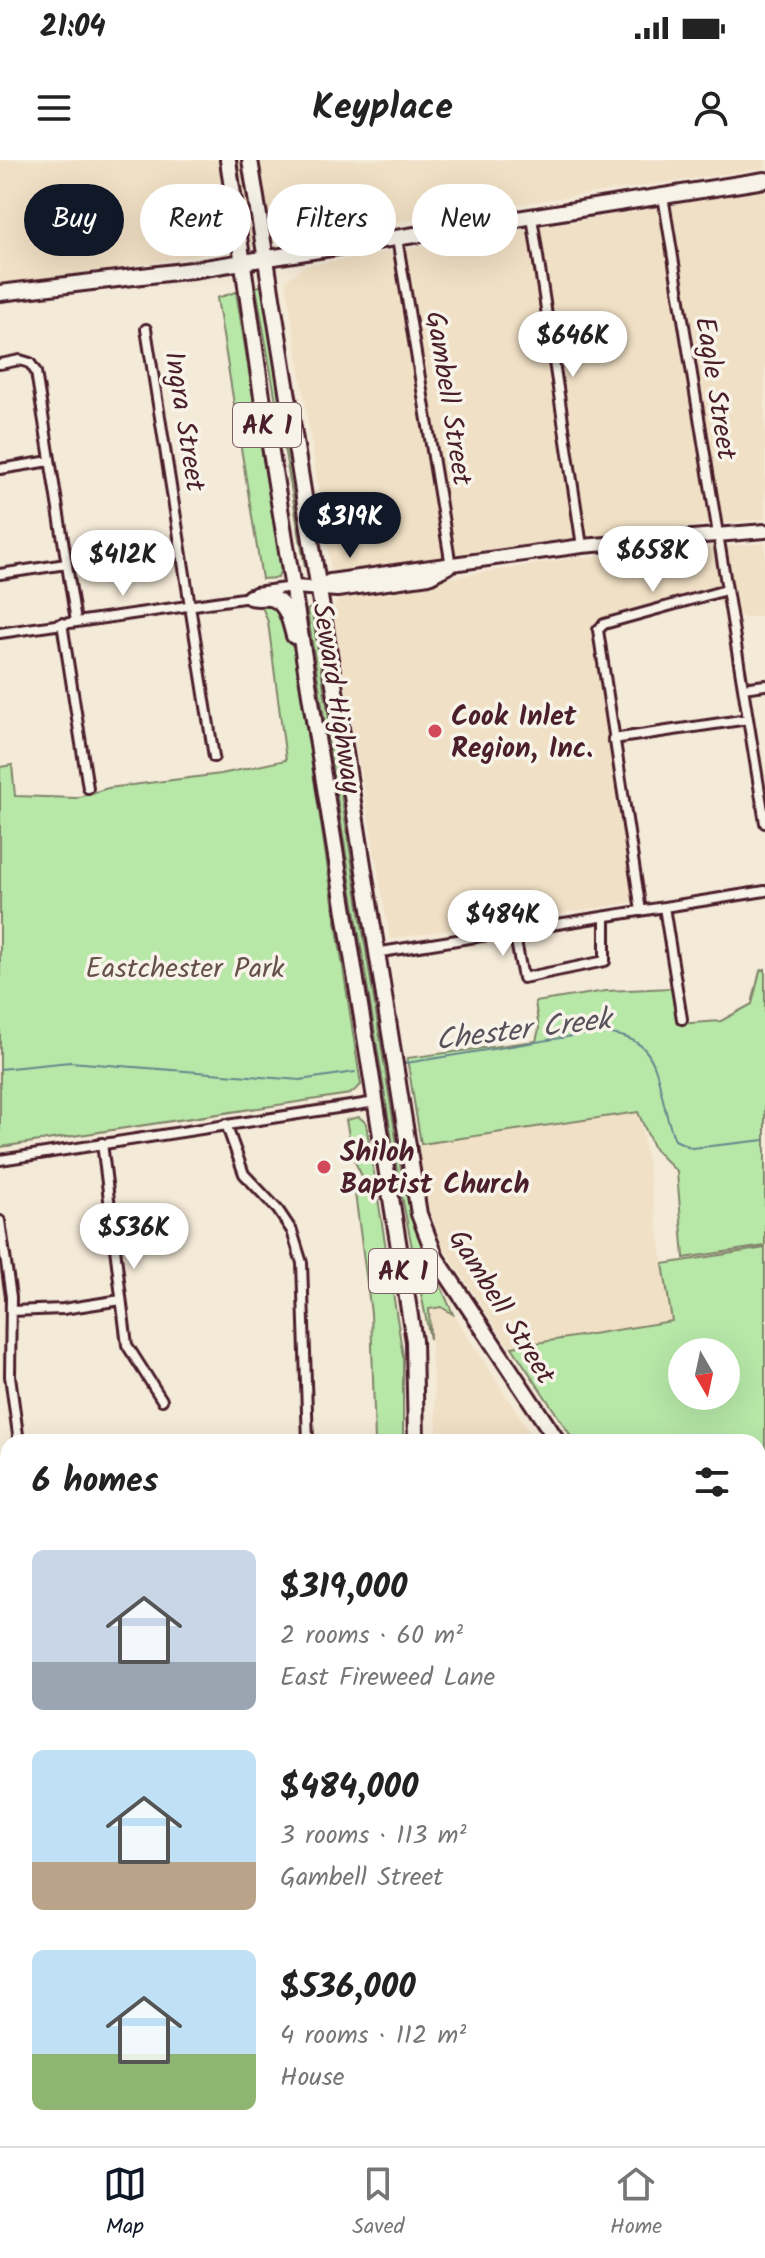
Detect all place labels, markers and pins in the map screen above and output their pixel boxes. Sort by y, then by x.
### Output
pin: $646K [517,311,629,379]
pin: $319K [294,492,406,560]
pin: $658K [597,526,709,594]
pin: $412K [67,530,179,598]
place label: Cook Inlet Region, Inc. [451,695,593,772]
marker: Cook Inlet Region, Inc. [426,722,444,740]
pin: $484K [447,890,559,958]
place label: Shiloh Baptist Church [340,1131,529,1208]
marker: Shiloh Baptist Church [315,1158,333,1176]
pin: $536K [78,1203,190,1271]

